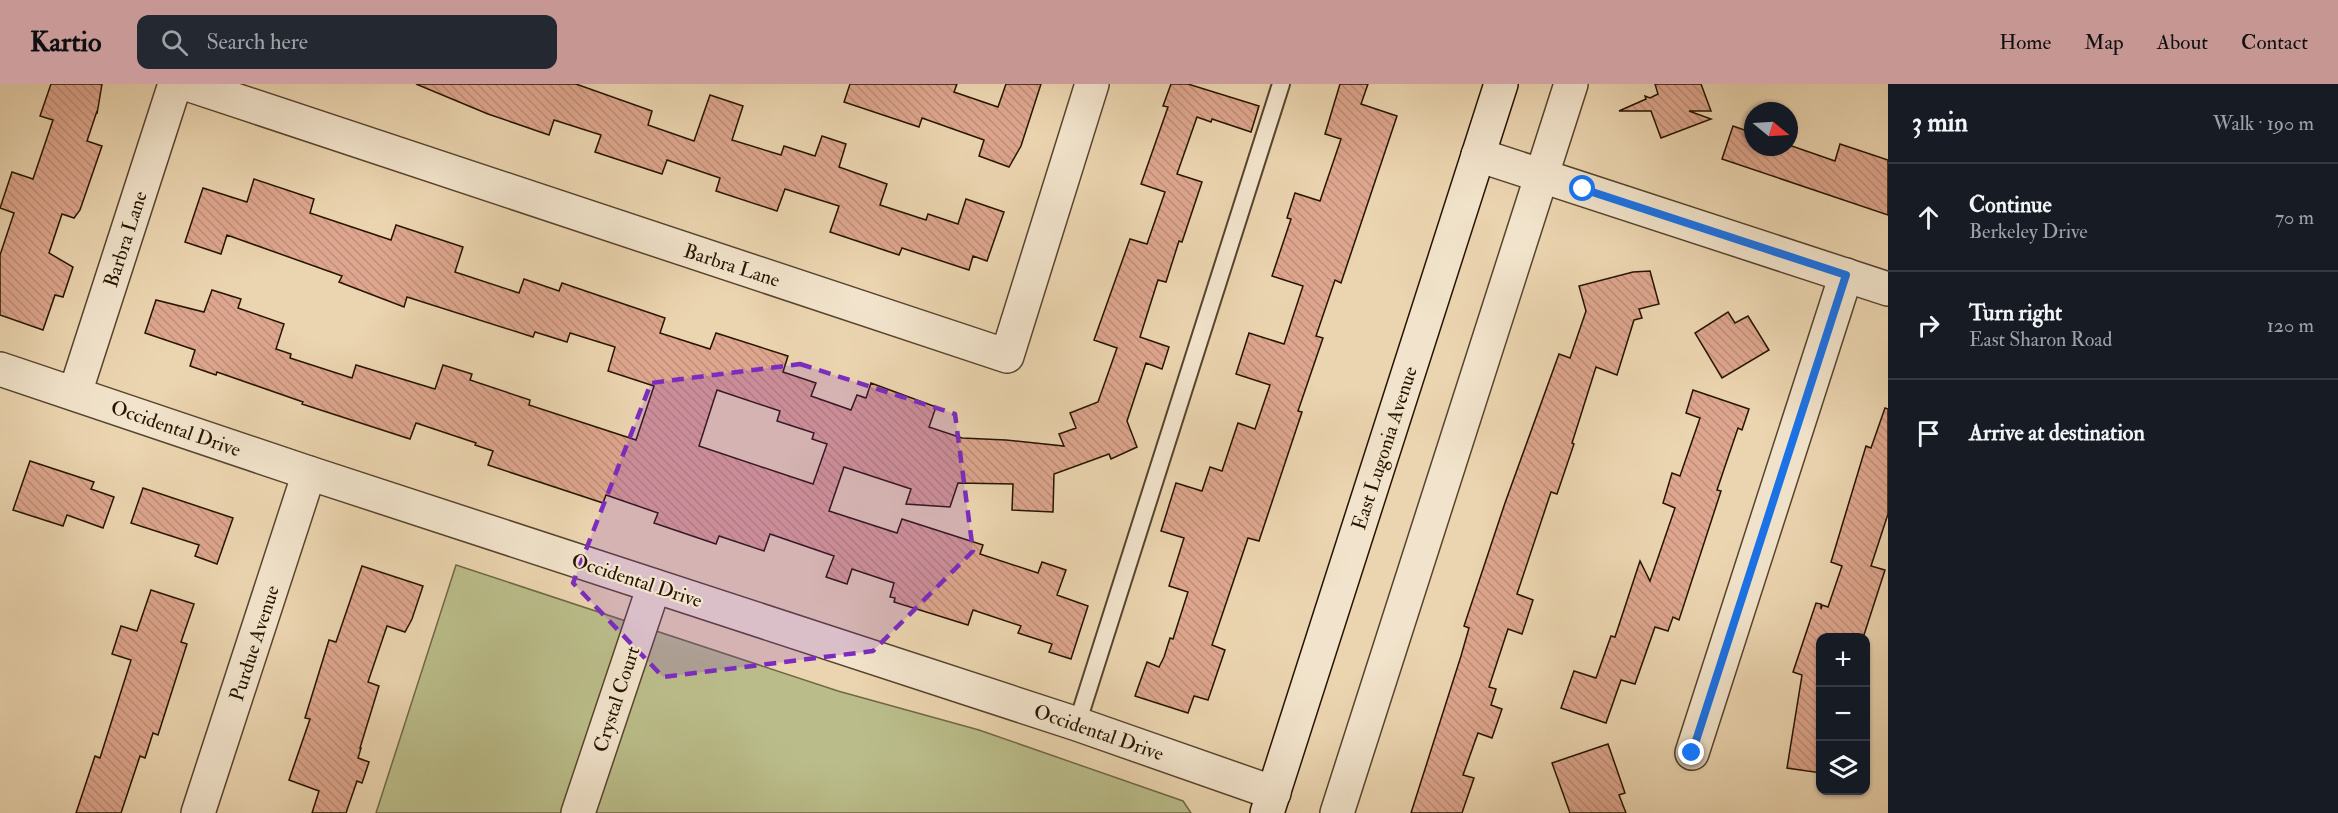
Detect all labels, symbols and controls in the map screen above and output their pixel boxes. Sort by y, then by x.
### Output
search box [137,15,557,69]
text: Kartio [30,25,101,60]
icon: search [158,26,191,59]
text: Search here [206,28,308,56]
text: Home [1999,29,2051,56]
text: Map [2084,29,2124,56]
text: About [2157,29,2208,56]
text: Contact [2241,29,2308,56]
north arrow [1744,102,1798,156]
text: 3 min [1912,107,1968,139]
text: Walk · 190 m [2213,111,2314,136]
route start [1569,175,1595,201]
street label: Barbra Lane [98,188,153,290]
text: Continue [1969,191,2052,219]
icon: ahead [1912,201,1945,234]
text: 70 m [2275,205,2314,230]
text: Berkeley Drive [1969,219,2088,244]
street label: Barbra Lane [681,238,783,293]
text: Turn right [1969,299,2062,327]
icon: right [1912,309,1945,342]
text: 120 m [2267,313,2314,338]
text: East Sharon Road [1969,327,2112,352]
street label: East Lugonia Avenue [1346,363,1423,533]
street label: Occidental Drive [108,395,244,462]
icon: arrive [1912,417,1945,450]
text: Arrive at destination [1969,419,2145,447]
street label: Occidental Drive [568,548,705,613]
street label: Purdue Avenue [224,582,285,704]
map controls [1816,633,1870,795]
button: + [1816,633,1870,687]
street label: Crystal Court [588,642,646,755]
button: − [1816,687,1870,741]
street label: Occidental Drive [1031,699,1167,766]
route end [1678,739,1704,765]
button: layers [1816,741,1870,795]

